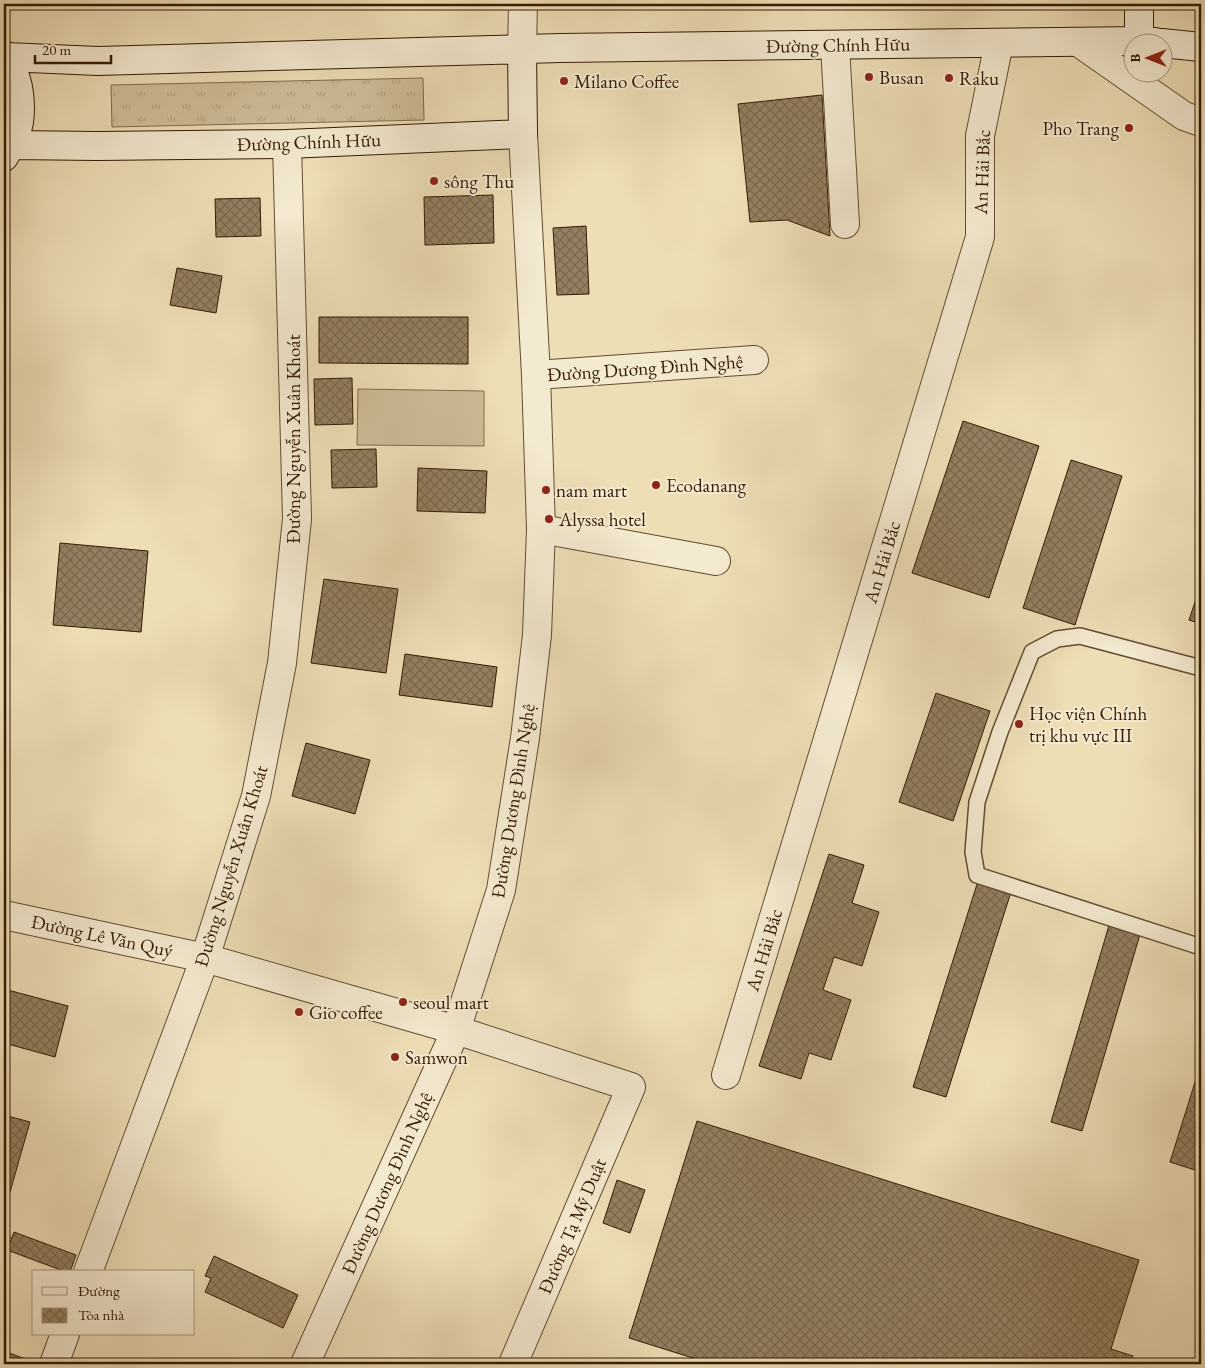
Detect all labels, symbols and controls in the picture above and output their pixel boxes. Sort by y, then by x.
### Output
street label: Đường Chính Hữu [766,31,910,59]
scale bar [35,32,111,64]
north arrow [1122,32,1172,82]
text: 20 m [42,40,71,59]
text: B [1126,53,1144,62]
place label: Busan [879,65,924,90]
place label: Raku [959,66,999,91]
place label: Milano Coffee [574,69,679,94]
marker: Busan [863,71,875,83]
marker: Raku [943,72,955,84]
marker: Milano Coffee [558,75,570,87]
place label: Pho Trang [1042,116,1120,141]
marker: Pho Trang [1123,122,1135,134]
street label: Đường Chính Hữu [236,127,382,157]
street label: An Hải Bắc [968,129,996,216]
place label: sông Thu [444,169,514,194]
marker: sông Thu [428,175,440,187]
street label: Đường Nguyễn Xuân Khoát [281,334,306,544]
street label: Đường Dương Đình Nghệ [546,349,744,387]
place label: Ecodanang [666,473,747,498]
place label: nam mart [556,478,627,503]
marker: Ecodanang [650,479,662,491]
marker: nam mart [540,484,552,496]
place label: Alyssa hotel [558,507,646,532]
marker: Alyssa hotel [543,513,555,525]
street label: An Hải Bắc [857,518,906,607]
place label: Học viện Chính trị khu vực III [1029,701,1148,748]
street label: Đường Dương Đình Nghệ [485,702,541,900]
marker: Học viện Chính trị khu vực III [1013,718,1025,730]
street label: Đường Nguyễn Xuân Khoát [188,762,274,970]
street label: An Hải Bắc [739,906,788,995]
street label: Đường Lê Văn Quý [29,909,176,963]
place label: seoul mart [413,990,489,1015]
marker: seoul mart [397,996,409,1008]
place label: Gio coffee [309,1000,383,1025]
marker: Gio coffee [293,1006,305,1018]
place label: Samwon [405,1045,468,1070]
marker: Samwon [389,1051,401,1063]
street label: Đường Dương Đình Nghệ [336,1088,438,1278]
street label: Đường Tạ Mỹ Duật [532,1154,612,1298]
legend [32,1270,195,1336]
text: Đường [78,1281,120,1300]
text: Tòa nhà [78,1305,124,1324]

